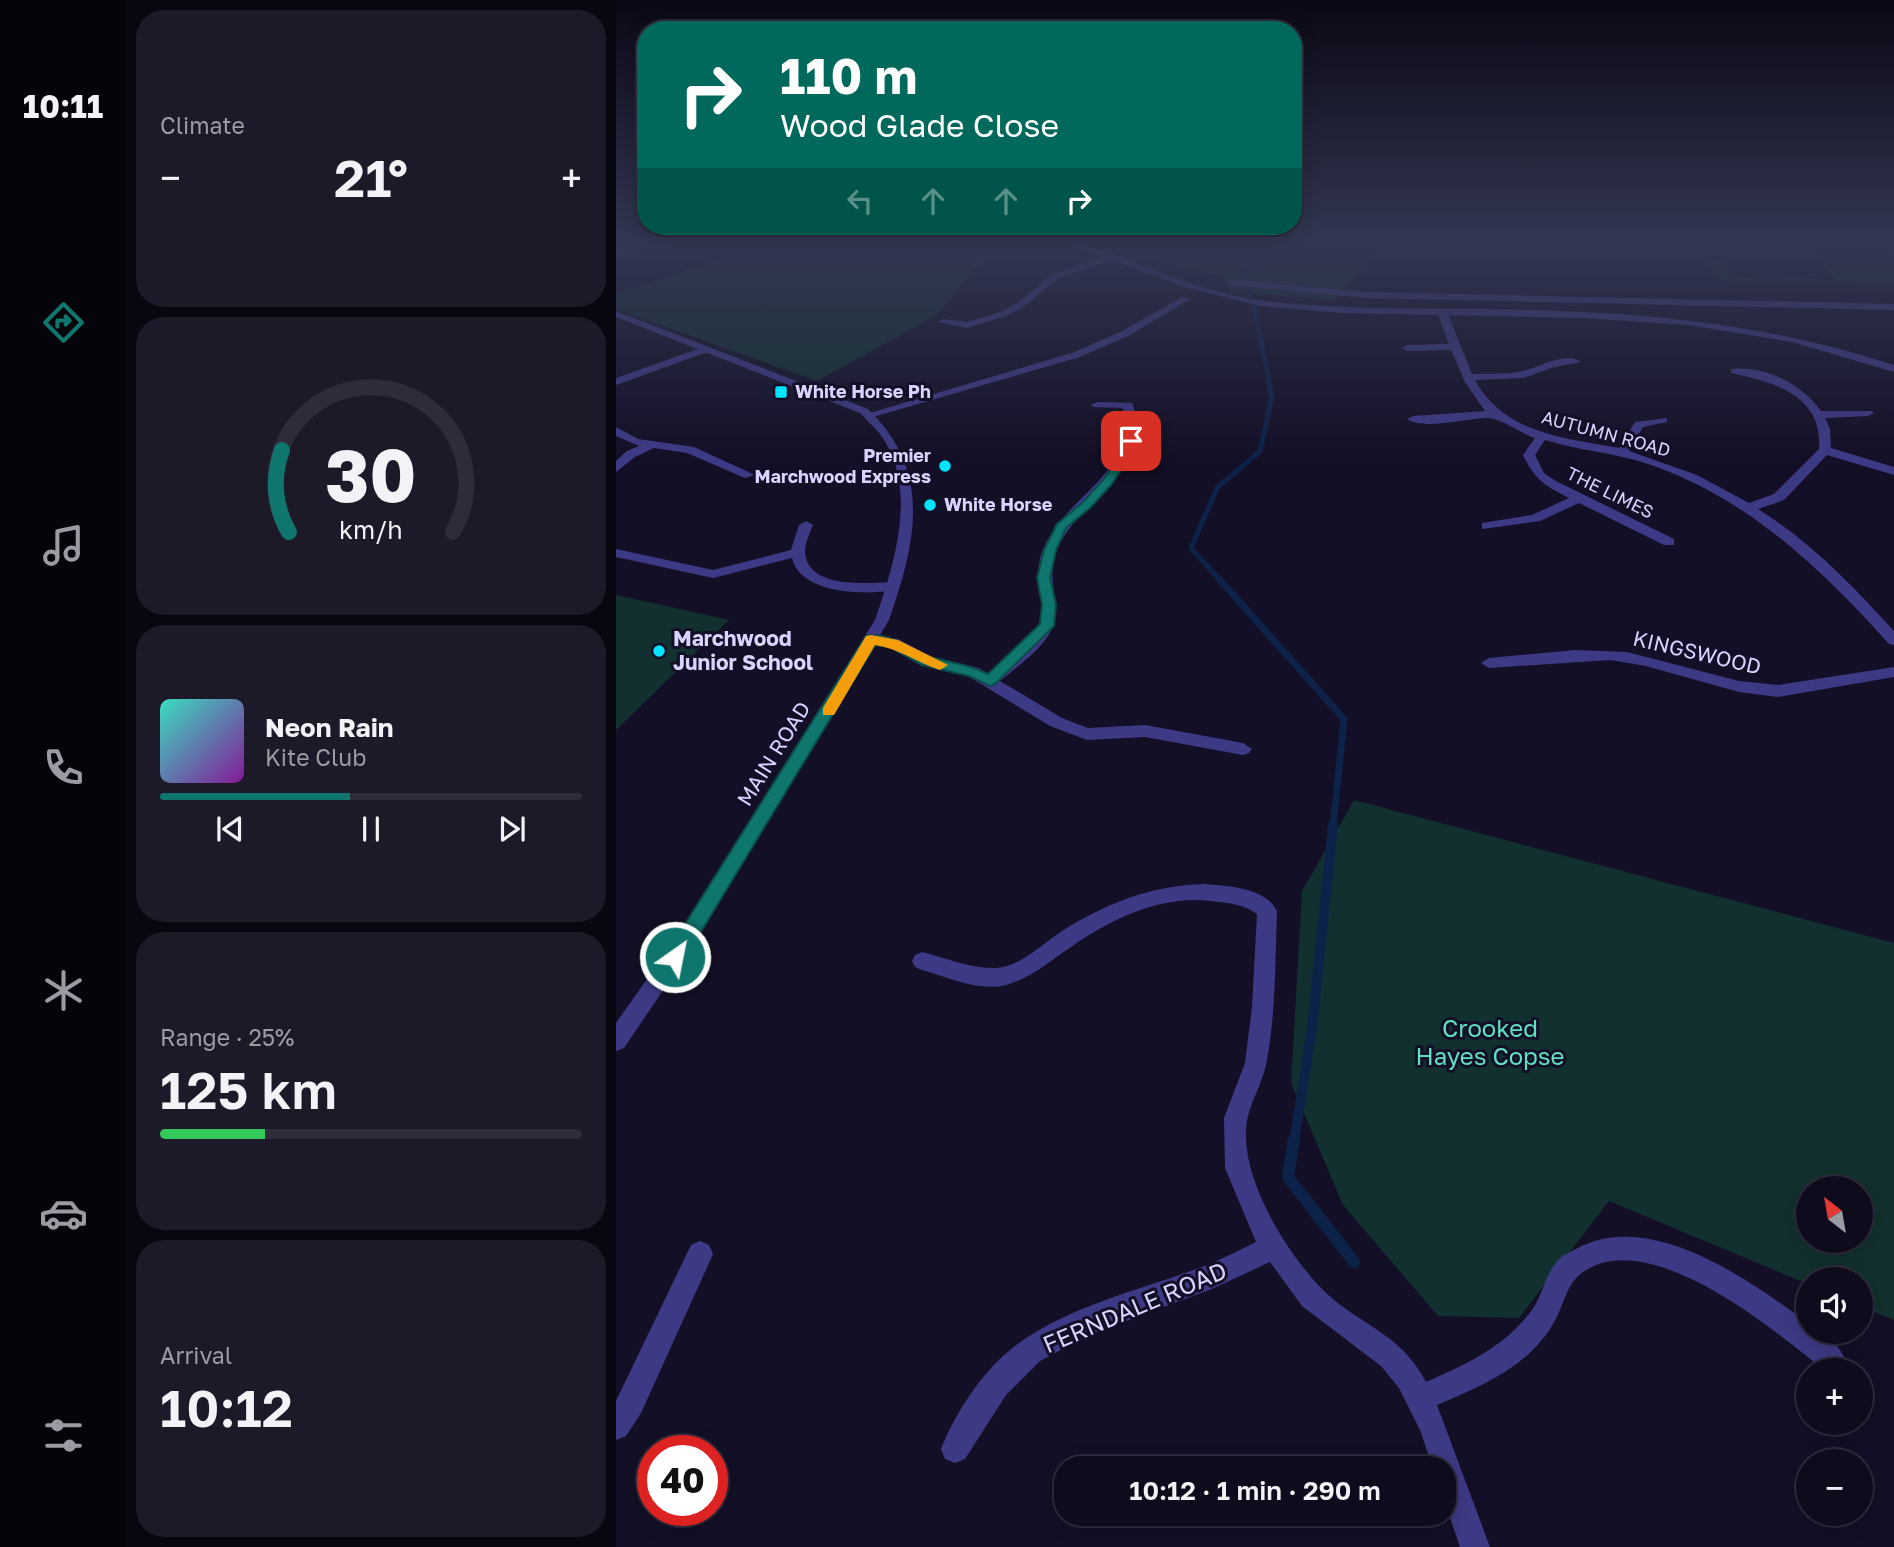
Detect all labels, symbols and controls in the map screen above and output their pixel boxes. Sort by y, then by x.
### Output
text: 110 m [780,46,917,105]
icon: right [665,49,756,140]
text: 10:11 [23,87,103,125]
text: Wood Glade Close [780,106,1059,144]
text: Climate [160,111,245,139]
text: 21° [334,146,408,208]
text: − [160,155,181,200]
text: + [561,155,582,200]
icon: left [841,182,879,220]
icon: ahead [914,182,952,220]
icon: ahead [987,182,1025,220]
icon: right [1060,182,1098,220]
icon: directions [39,298,88,347]
place label: White Horse Ph [795,380,931,402]
marker: White Horse Ph [773,384,789,400]
street label: AUTUMN ROAD [1539,405,1673,461]
pin [1101,411,1161,471]
icon: arrive [1112,422,1150,460]
text: 30 [325,432,417,519]
place label: Premier Marchwood Express [754,444,931,487]
marker: Premier Marchwood Express [937,458,953,474]
street label: THE LIMES [1563,462,1658,523]
place label: White Horse [944,493,1053,515]
marker: White Horse [922,497,938,513]
text: km/h [339,514,403,545]
icon: music [39,521,88,570]
place label: Marchwood Junior School [673,625,813,675]
street label: KINGSWOOD [1631,625,1764,679]
marker: Marchwood Junior School [651,643,667,659]
street label: MAIN ROAD [731,696,815,810]
text: Neon Rain [265,712,394,743]
icon: phone [39,743,88,792]
text: Kite Club [265,743,366,771]
icon: previous [211,810,249,848]
icon: pause [352,810,390,848]
icon: next [493,810,531,848]
position arrow [638,920,712,994]
icon: climate [39,966,88,1015]
park label: Crooked Hayes Copse [1415,1013,1565,1070]
text: Range · 25% [160,1023,294,1051]
text: 125 km [160,1058,337,1120]
north arrow [1796,1176,1872,1253]
map controls [1796,1176,1873,1526]
icon: car [39,1189,88,1238]
street label: FERNDALE ROAD [1038,1255,1231,1358]
button: sound [1796,1267,1873,1344]
text: Arrival [160,1341,232,1369]
button: + [1796,1358,1873,1435]
text: 10:12 [160,1376,293,1438]
icon: filters [39,1411,88,1460]
speed limit sign: 40 [637,1435,728,1526]
button: − [1796,1449,1873,1526]
text: 10:12 · 1 min · 290 m [1129,1475,1381,1506]

